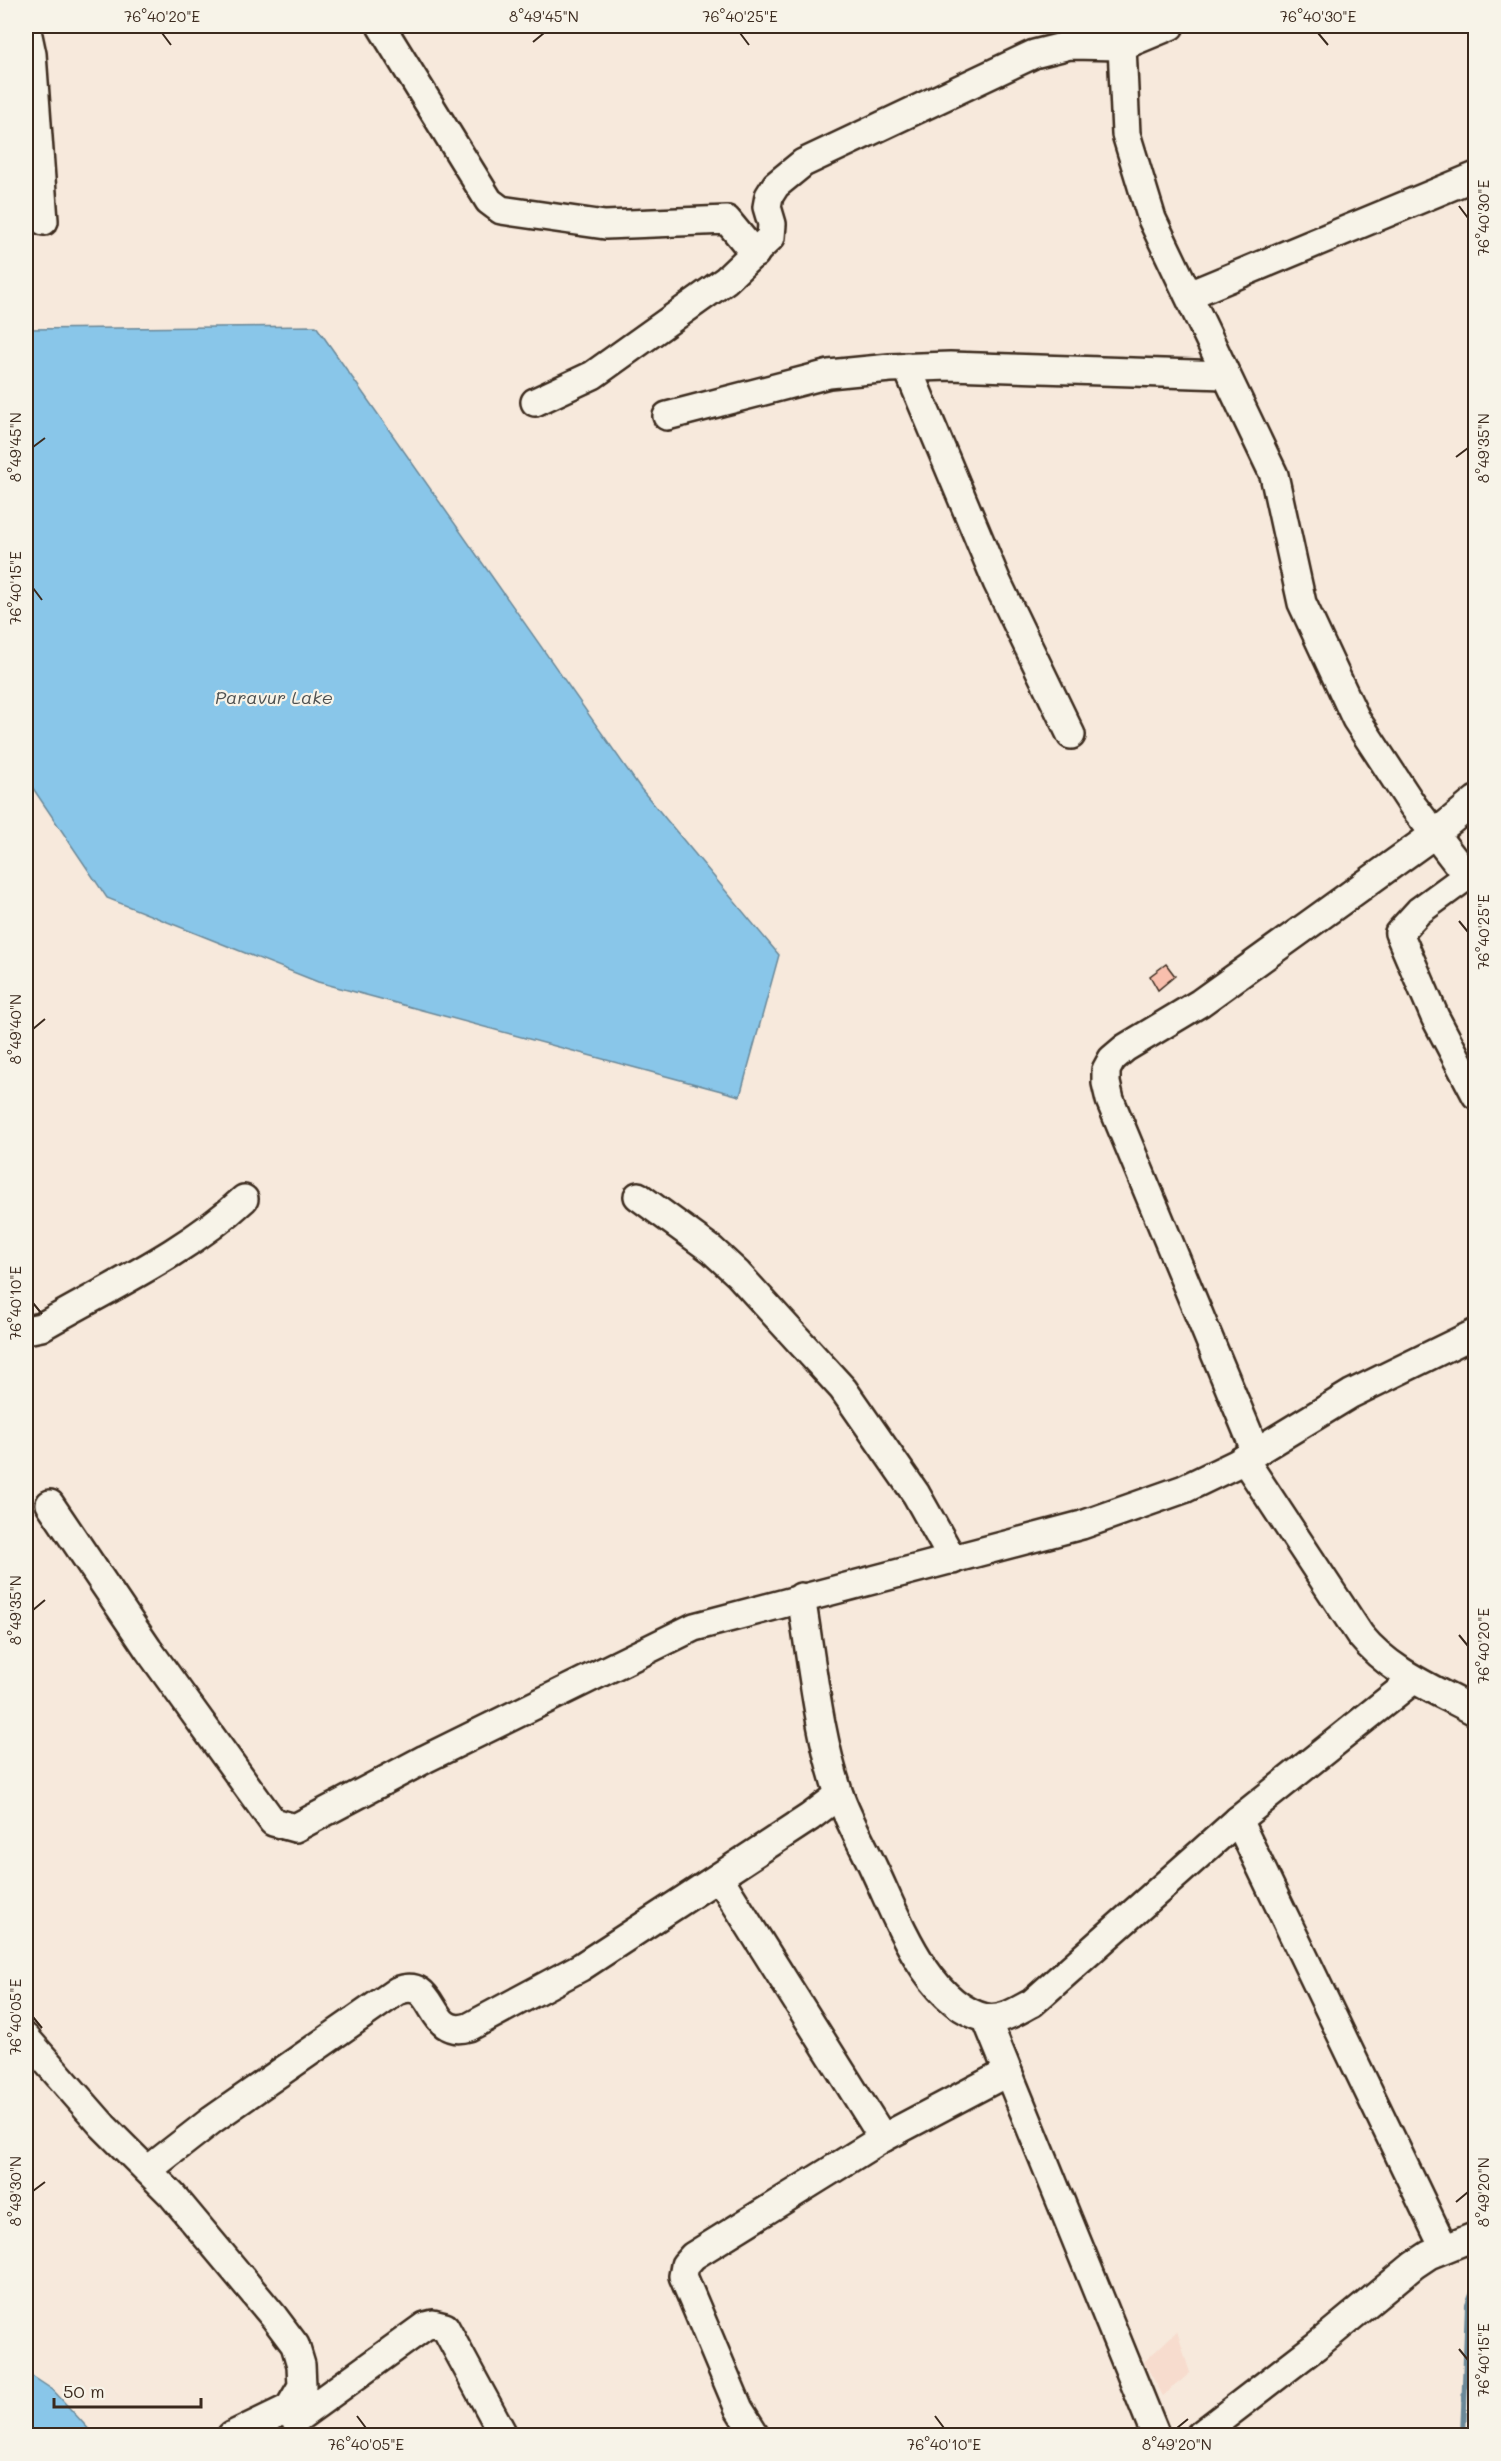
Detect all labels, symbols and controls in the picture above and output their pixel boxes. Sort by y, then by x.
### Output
text: 76°40'20"E [124,6,200,26]
text: 8°49'45"N [509,6,579,26]
text: 76°40'25"E [702,6,778,26]
text: 76°40'30"E [1280,6,1357,26]
text: 76°40'30"E [1473,179,1493,256]
text: 8°49'45"N [5,412,25,482]
text: 8°49'35"N [1473,413,1493,483]
text: 76°40'15"E [5,551,25,625]
water label: Paravur Lake [215,685,333,709]
text: 76°40'25"E [1473,894,1493,970]
text: 8°49'40"N [5,994,25,1064]
text: 76°40'10"E [5,1265,25,1340]
text: 8°49'35"N [5,1575,25,1645]
text: 76°40'20"E [1473,1608,1493,1684]
text: 76°40'05"E [5,1978,25,2055]
text: 8°49'30"N [5,2156,25,2226]
text: 8°49'20"N [1473,2157,1493,2227]
text: 76°40'15"E [1473,2323,1493,2397]
scale bar [54,2371,201,2409]
text: 50 m [63,2379,105,2403]
text: 76°40'05"E [328,2434,405,2454]
text: 76°40'10"E [907,2434,982,2454]
text: 8°49'20"N [1142,2434,1212,2454]

